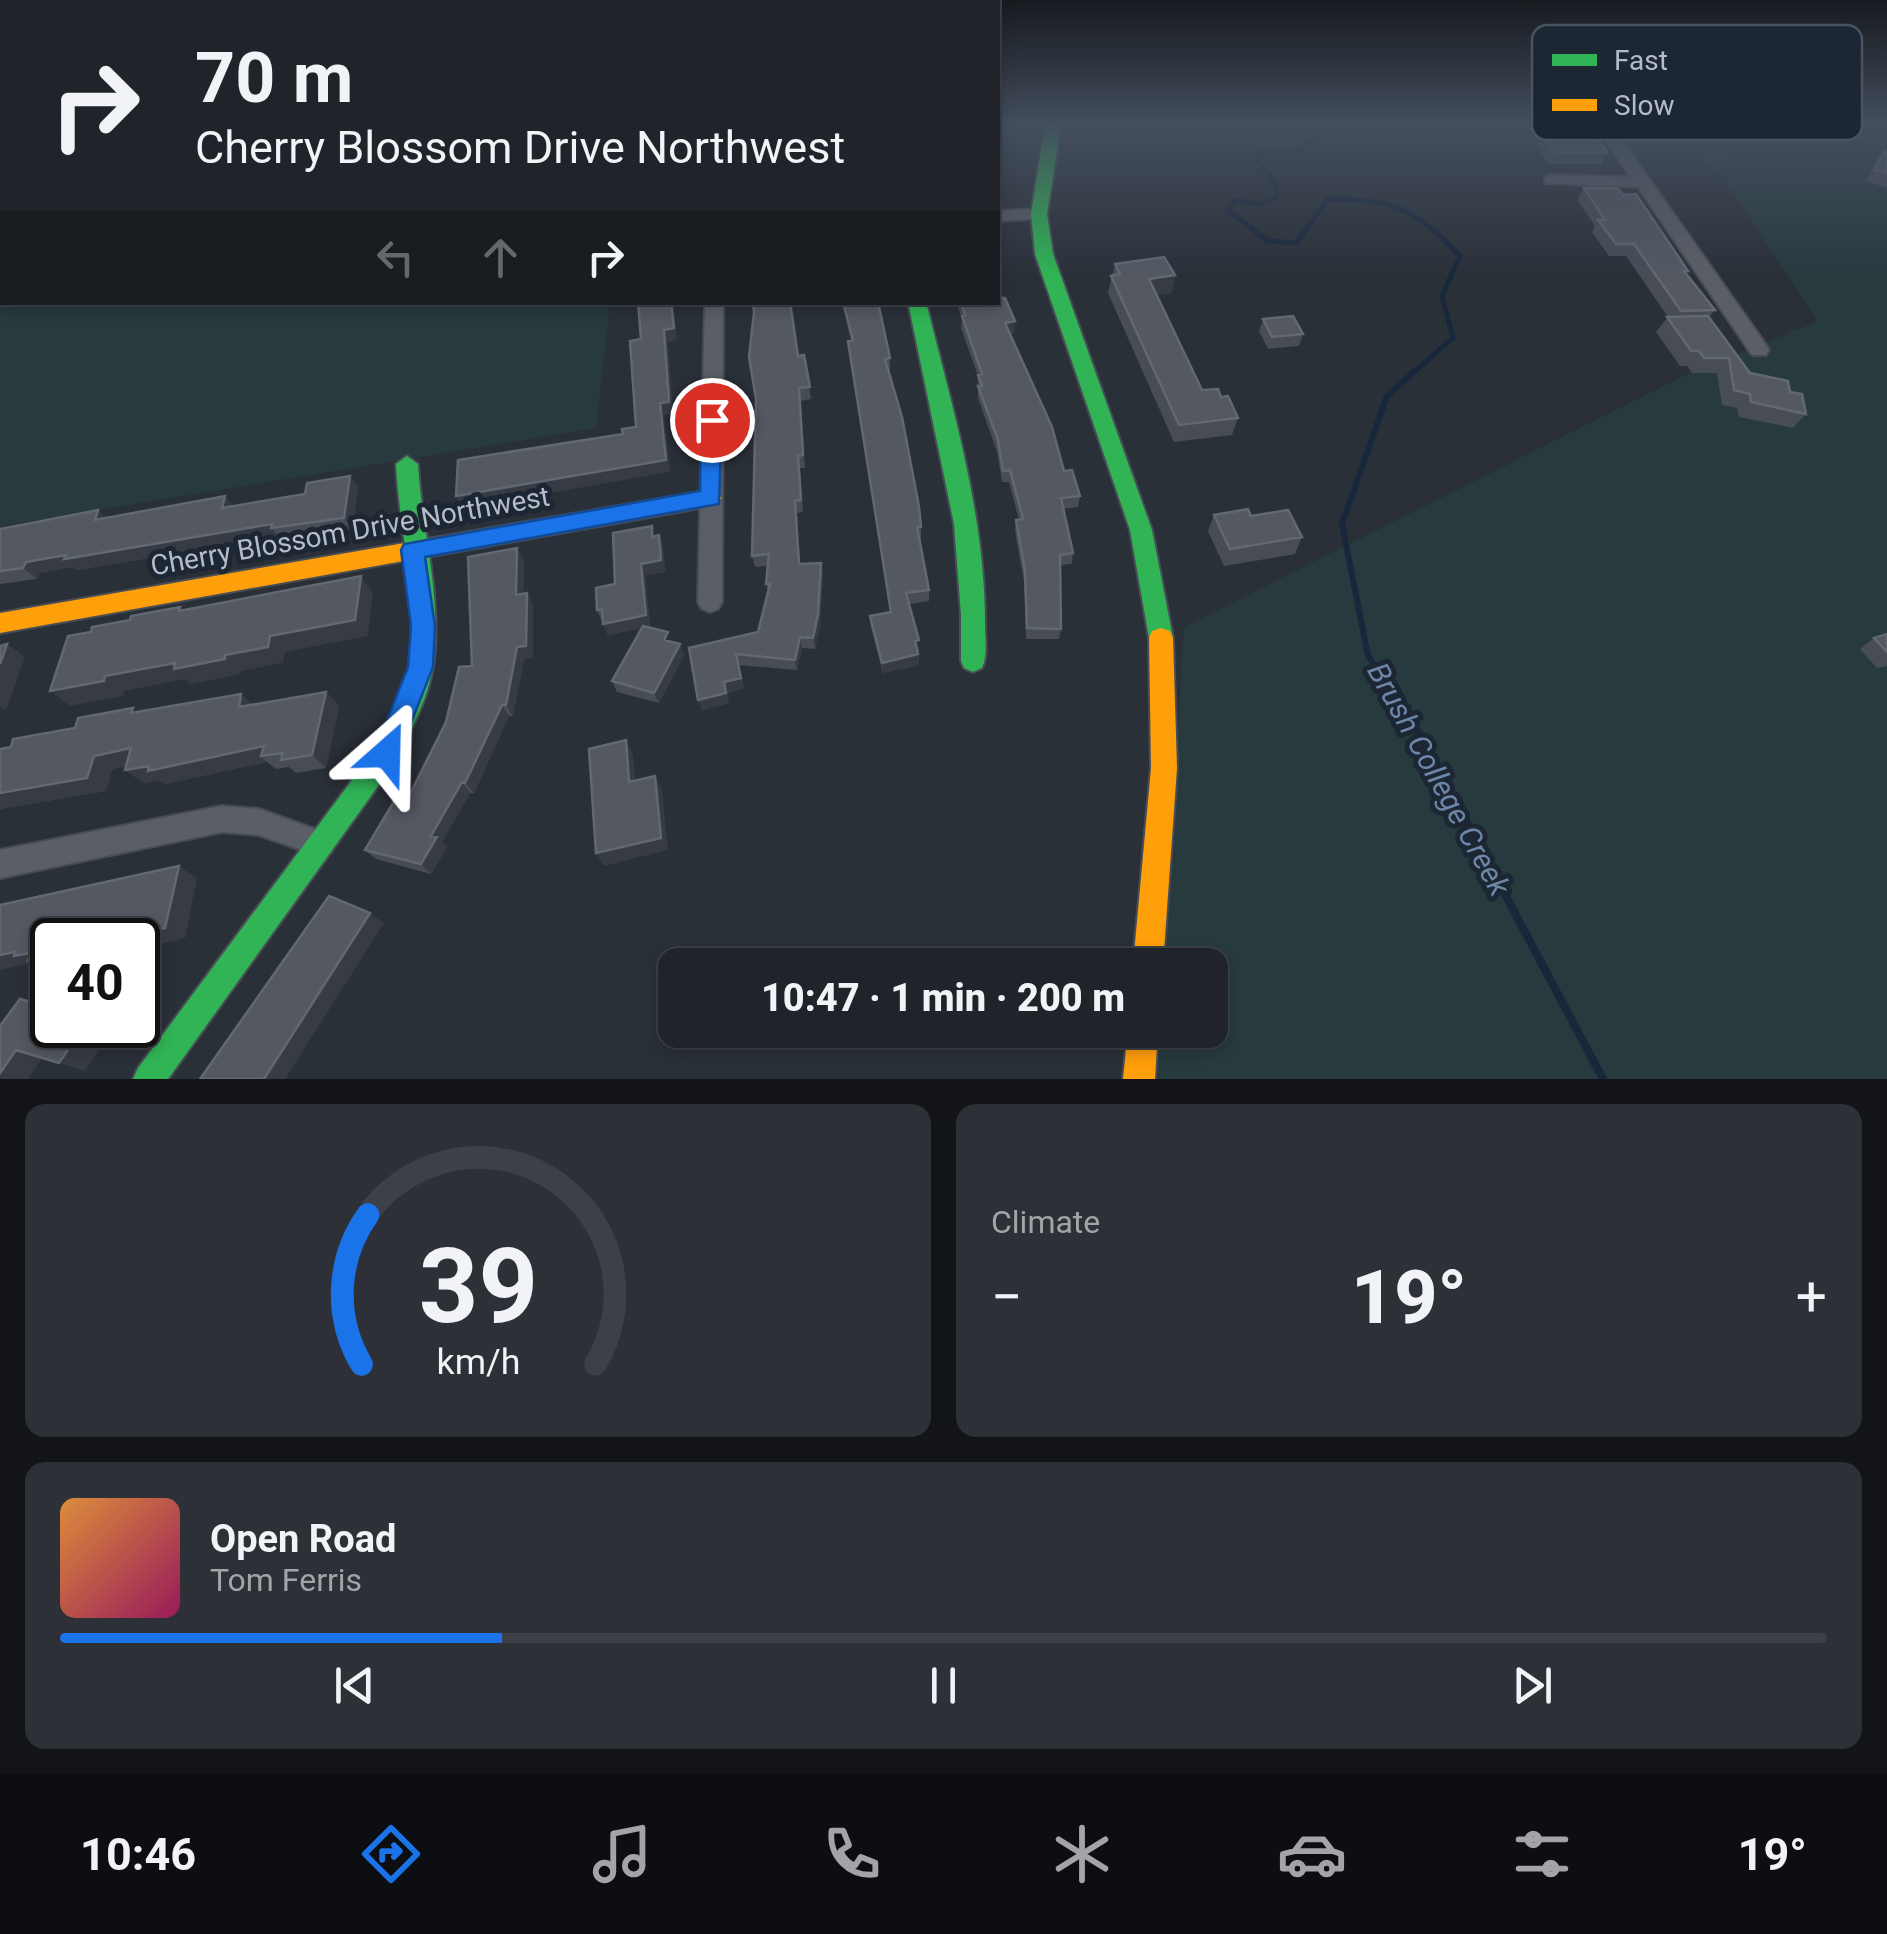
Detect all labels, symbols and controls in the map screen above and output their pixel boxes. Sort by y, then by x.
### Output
legend [1532,25,1862,140]
text: 70 m [195,37,353,119]
icon: right [30,40,160,170]
text: Fast [1614,44,1668,77]
text: Slow [1614,89,1674,122]
text: Cherry Blossom Drive Northwest [195,121,845,174]
icon: left [368,230,423,285]
icon: ahead [473,230,528,285]
icon: right [578,230,633,285]
pin [670,378,755,463]
icon: arrive [685,393,740,448]
street label: Cherry Blossom Drive Northwest [148,480,552,582]
water label: Brush College Creek [1360,656,1518,903]
position arrow [335,701,439,805]
speed limit sign: 40 [30,918,160,1048]
text: 10:47 · 1 min · 200 m [761,976,1125,1020]
text: Climate [991,1203,1100,1241]
text: 39 [418,1226,538,1347]
text: 19° [1351,1253,1467,1341]
text: − [991,1265,1022,1329]
text: + [1796,1265,1827,1329]
text: km/h [436,1341,520,1383]
text: Open Road [210,1517,396,1561]
text: Tom Ferris [210,1561,362,1599]
icon: previous [327,1658,382,1713]
icon: pause [916,1658,971,1713]
icon: next [1505,1658,1560,1713]
icon: directions [356,1819,426,1889]
icon: music [587,1819,657,1889]
icon: phone [817,1819,887,1889]
icon: climate [1047,1819,1117,1889]
icon: car [1277,1819,1347,1889]
icon: filters [1507,1819,1577,1889]
text: 10:46 [80,1828,196,1881]
text: 19° [1738,1828,1807,1881]

